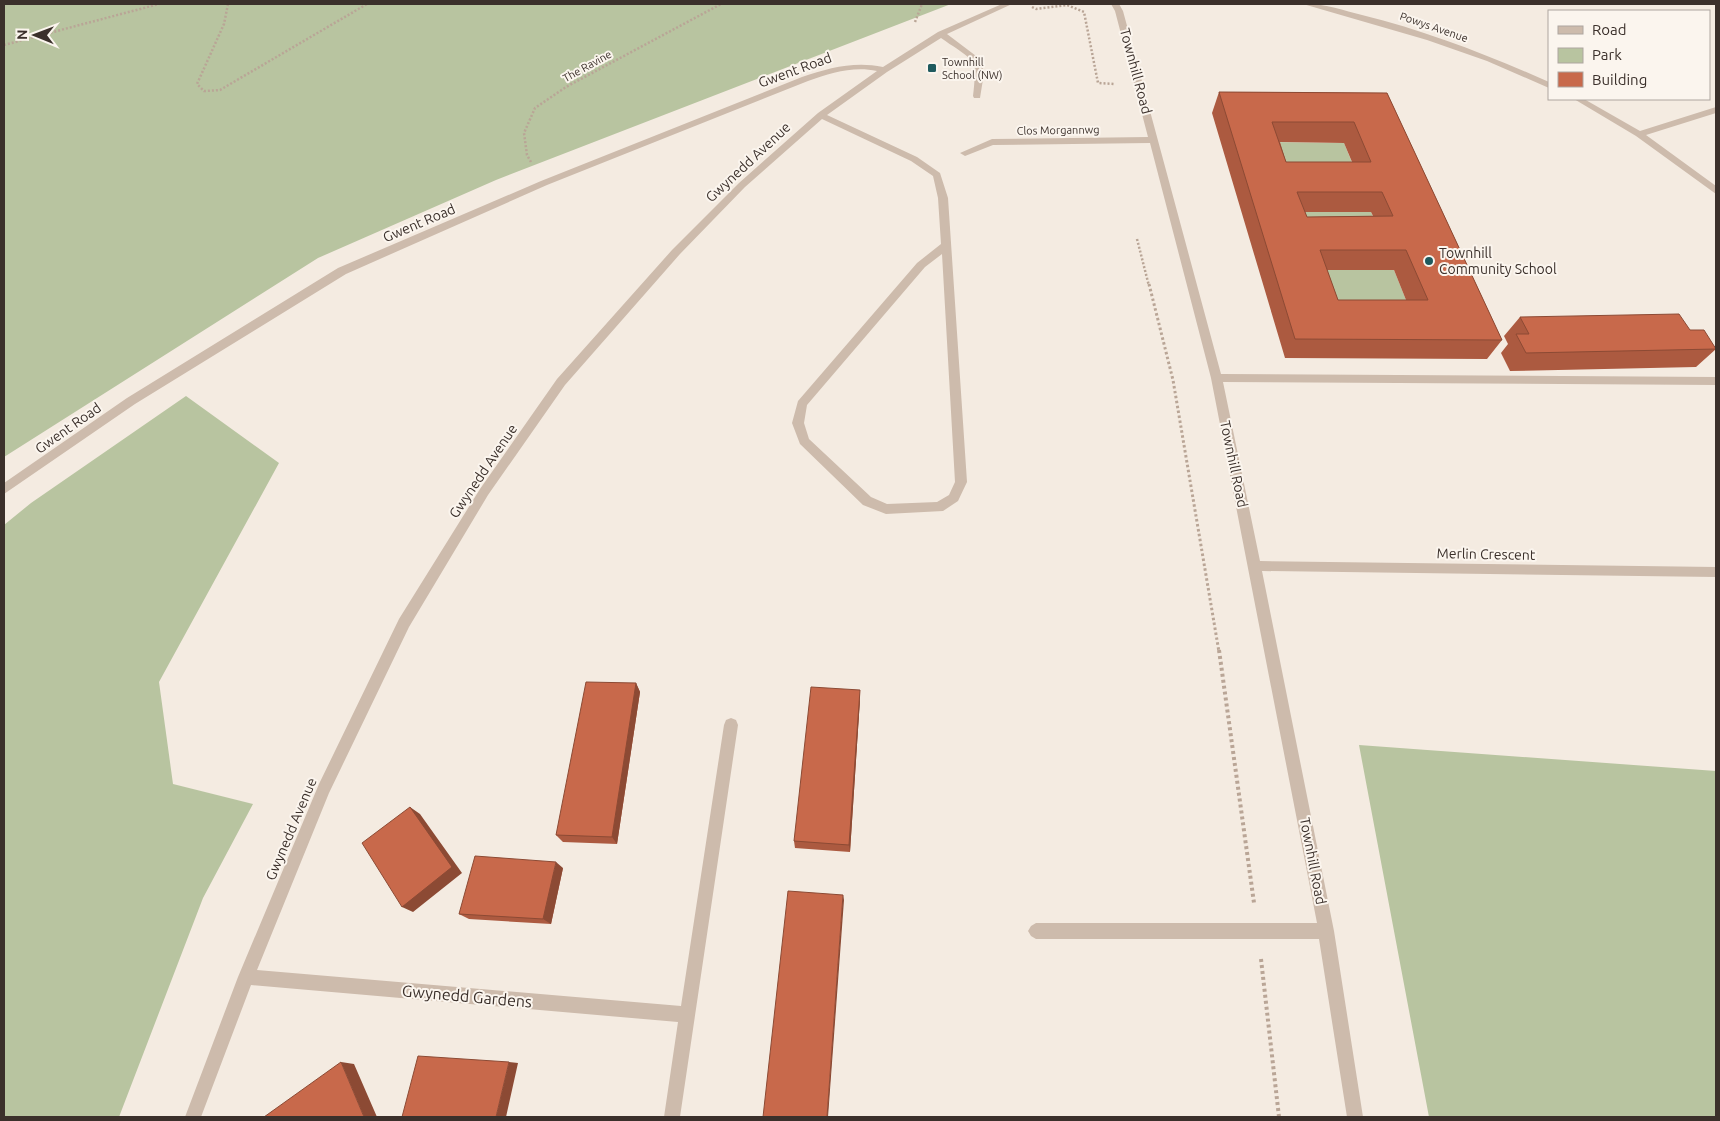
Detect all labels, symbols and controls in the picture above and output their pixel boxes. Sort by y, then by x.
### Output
north arrow [10,10,60,60]
street label: Powys Avenue [1398,10,1470,44]
legend [1548,10,1710,100]
text: Road [1592,21,1627,38]
street label: Townhill Road [1117,26,1155,116]
text: N [14,29,30,40]
text: Park [1592,46,1622,63]
street label: The Ravine [561,48,613,84]
street label: Gwent Road [756,49,834,91]
place label: Townhill School (NW) [942,56,1002,82]
marker: Townhill School (NW) [926,62,938,74]
text: Building [1592,71,1647,88]
street label: Gwynedd Avenue [702,119,794,205]
street label: Clos Morgannwg [1016,123,1100,137]
street label: Gwent Road [381,201,457,245]
place label: Townhill Community School [1439,245,1557,277]
marker: Townhill Community School [1423,255,1435,267]
street label: Gwent Road [32,399,104,457]
street label: Townhill Road [1217,419,1251,509]
street label: Gwynedd Avenue [446,421,520,521]
street label: Merlin Crescent [1436,545,1536,563]
street label: Gwynedd Avenue [262,775,320,883]
street label: Townhill Road [1297,816,1329,906]
street label: Gwynedd Gardens [401,981,533,1011]

